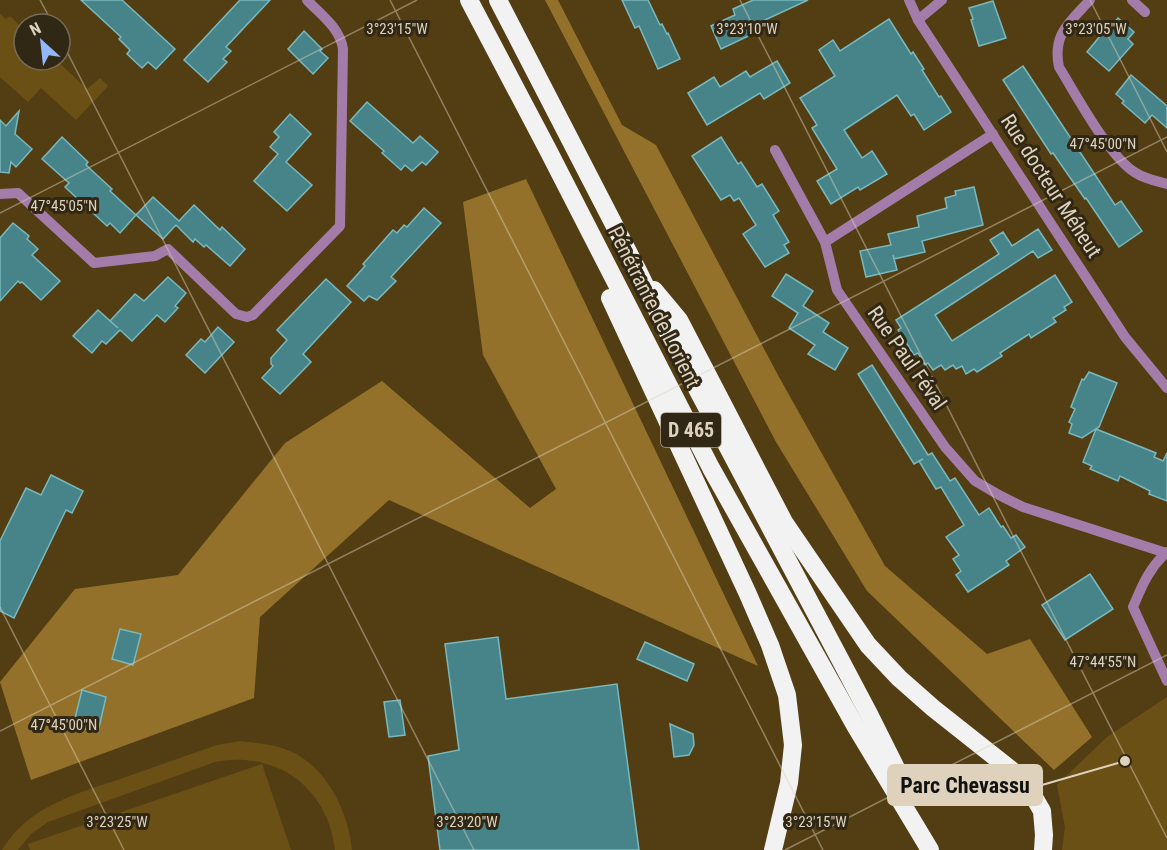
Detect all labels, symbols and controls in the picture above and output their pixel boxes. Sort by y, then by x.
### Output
north arrow [12,12,72,72]
text: N [27,18,44,40]
text: 3°23'15"W [366,20,428,38]
text: 3°23'10"W [716,20,778,38]
text: 3°23'05"W [1065,20,1127,38]
street label: Rue docteur Méheut [996,110,1106,262]
text: 47°45'00"N [1070,135,1136,153]
text: 47°45'05"N [31,197,97,215]
street label: Pénétrante de Lorient [603,222,705,392]
street label: Rue Paul Féval [863,302,951,414]
road number: D 465 [661,413,721,447]
text: 47°44'55"N [1070,653,1136,671]
text: 47°45'00"N [31,716,97,734]
callout: Parc Chevassu [888,765,1042,805]
text: Parc Chevassu [900,773,1030,798]
text: 3°23'25"W [86,813,148,831]
text: 3°23'20"W [436,813,498,831]
text: 3°23'15"W [785,813,847,831]

